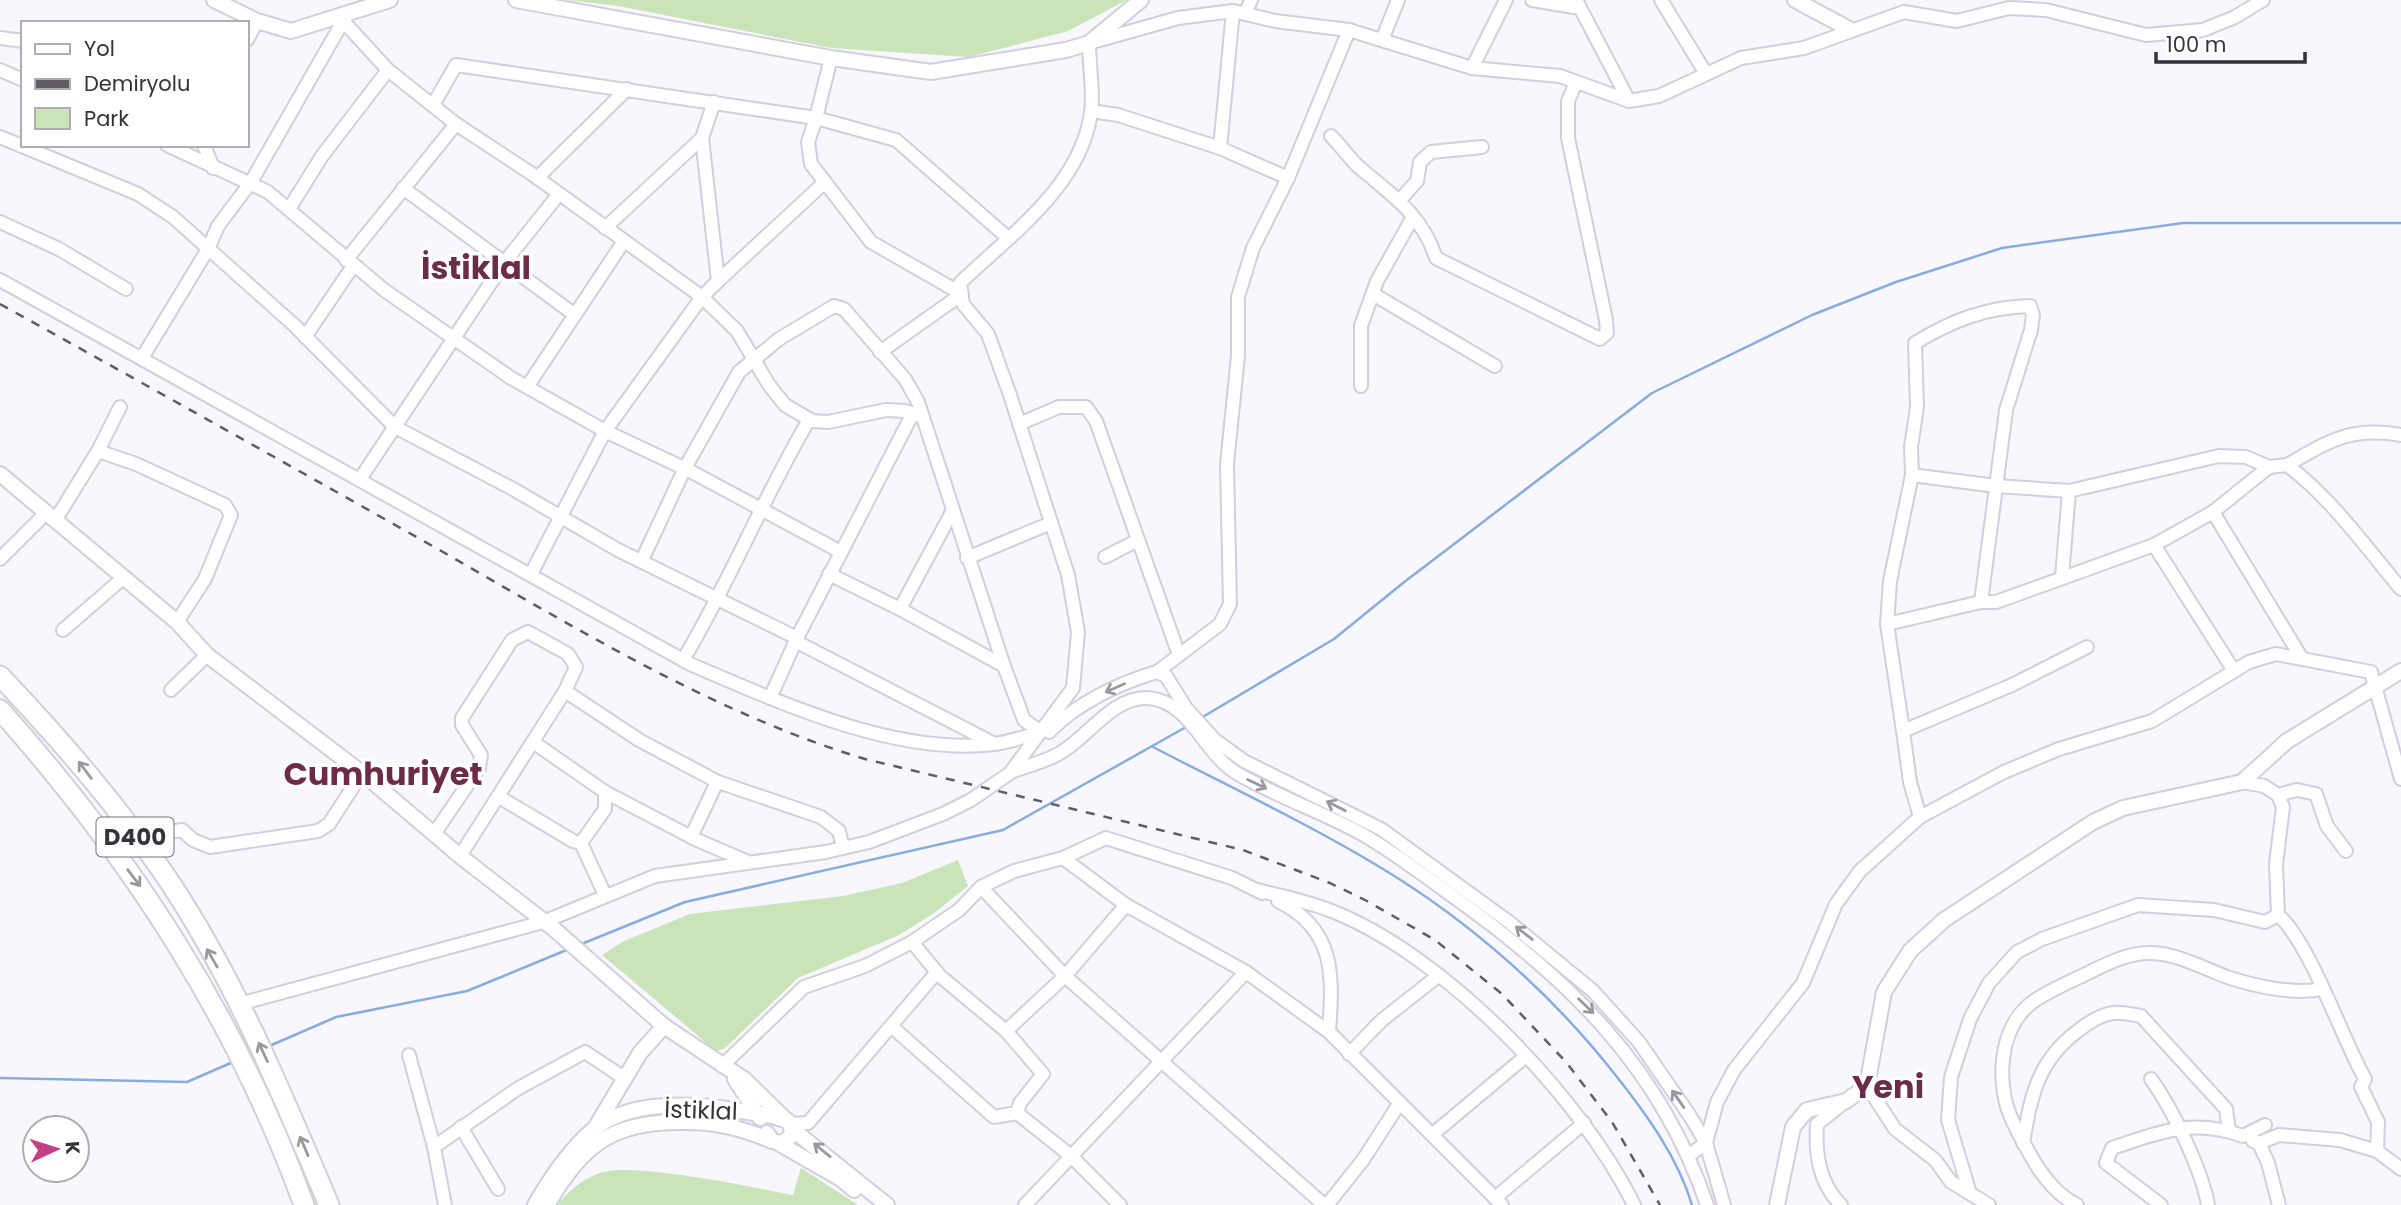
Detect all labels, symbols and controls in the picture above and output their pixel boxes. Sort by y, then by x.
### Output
legend [21,21,248,147]
scale bar [2156,21,2305,65]
text: 100 m [2166,30,2226,59]
text: Yol [84,34,115,63]
text: Demiryolu [84,69,190,98]
text: Park [84,104,129,133]
district label: İstiklal [421,245,531,290]
one-way arrow [1105,682,1126,695]
district label: Cumhuriyet [283,751,483,796]
one-way arrow [77,761,92,780]
one-way arrow [1246,778,1267,792]
one-way arrow [1326,798,1347,812]
road number: D400 [96,818,174,856]
one-way arrow [126,869,141,887]
one-way arrow [1515,926,1533,941]
one-way arrow [205,948,219,968]
one-way arrow [1577,998,1594,1015]
one-way arrow [256,1042,269,1063]
district label: Yeni [1852,1064,1924,1109]
one-way arrow [1671,1089,1685,1109]
street label: İstiklal [664,1092,738,1128]
north arrow [21,1114,91,1184]
one-way arrow [297,1136,310,1158]
text: K [59,1140,86,1155]
one-way arrow [813,1142,831,1158]

